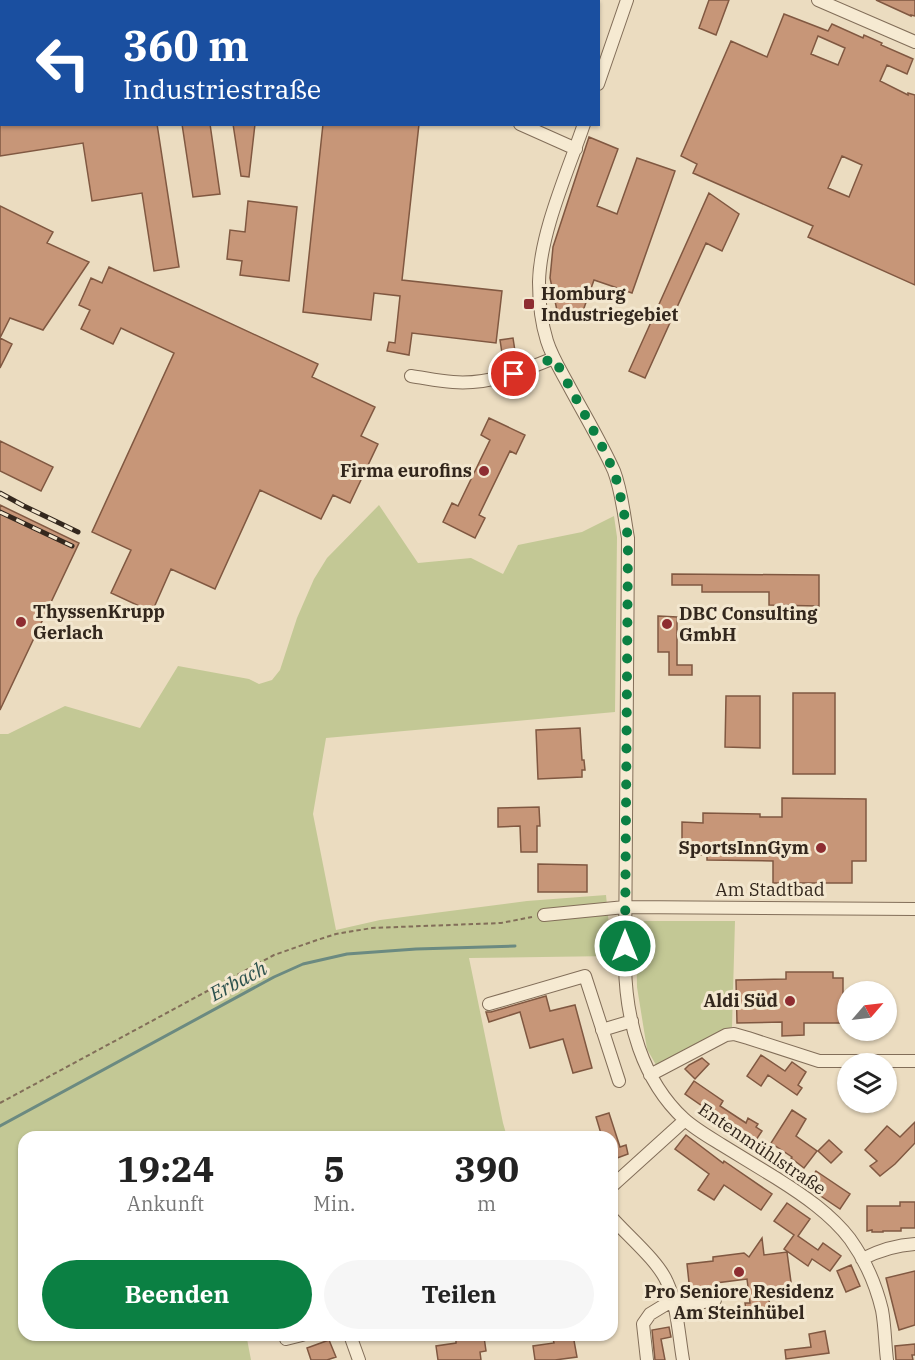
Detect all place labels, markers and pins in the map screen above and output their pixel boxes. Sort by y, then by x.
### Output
place label: Homburg Industriegebiet [541,282,678,326]
marker: Homburg Industriegebiet [522,297,536,311]
pin [488,348,539,399]
place label: Firma eurofins [340,459,472,482]
marker: Firma eurofins [477,464,491,478]
place label: ThyssenKrupp Gerlach [33,600,165,644]
place label: DBC Consulting GmbH [679,602,818,646]
marker: ThyssenKrupp Gerlach [14,615,28,629]
marker: DBC Consulting GmbH [660,617,674,631]
place label: SportsInnGym [678,836,810,859]
marker: SportsInnGym [814,841,828,855]
place label: Aldi Süd [704,989,778,1012]
marker: Aldi Süd [783,994,797,1008]
marker: Pro Seniore Residenz Am Steinhübel [732,1265,746,1279]
place label: Pro Seniore Residenz Am Steinhübel [644,1280,834,1324]

